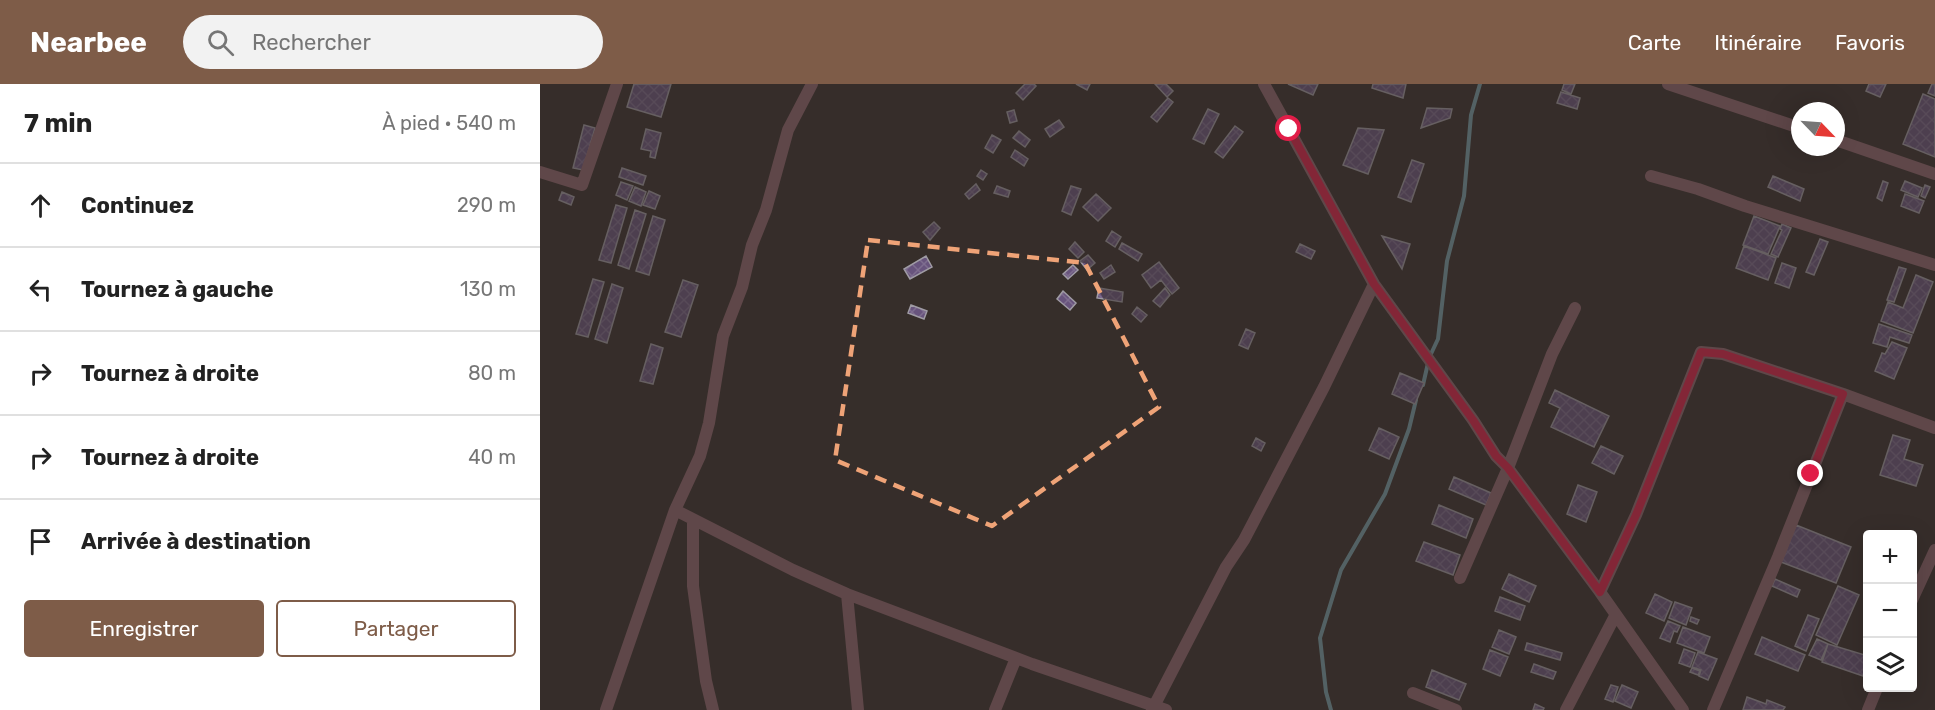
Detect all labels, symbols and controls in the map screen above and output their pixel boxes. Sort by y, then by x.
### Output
search box [183,15,603,69]
text: Nearbee [30,26,147,59]
icon: search [204,26,237,59]
text: Rechercher [252,29,371,56]
text: Carte [1628,30,1681,55]
text: Itinéraire [1714,30,1802,55]
text: Favoris [1835,30,1905,55]
north arrow [1791,102,1845,156]
text: 7 min [24,108,92,139]
text: À pied · 540 m [382,111,516,135]
route start [1275,115,1301,141]
icon: ahead [24,189,57,222]
text: Continuez [81,192,194,219]
text: 290 m [457,193,516,217]
icon: left [24,273,57,306]
text: Tournez à gauche [81,276,274,303]
text: 130 m [460,277,516,301]
icon: right [24,357,57,390]
text: Tournez à droite [81,360,259,387]
text: 80 m [468,361,516,385]
icon: right [24,441,57,474]
text: Tournez à droite [81,444,259,471]
text: 40 m [468,445,516,469]
route end [1797,460,1823,486]
icon: arrive [24,525,57,558]
text: Arrivée à destination [81,528,311,555]
map controls [1863,530,1917,692]
button: + [1863,530,1917,584]
button: − [1863,584,1917,638]
button: Enregistrer [24,600,264,657]
button: Partager [276,600,516,657]
button: layers [1863,638,1917,692]

